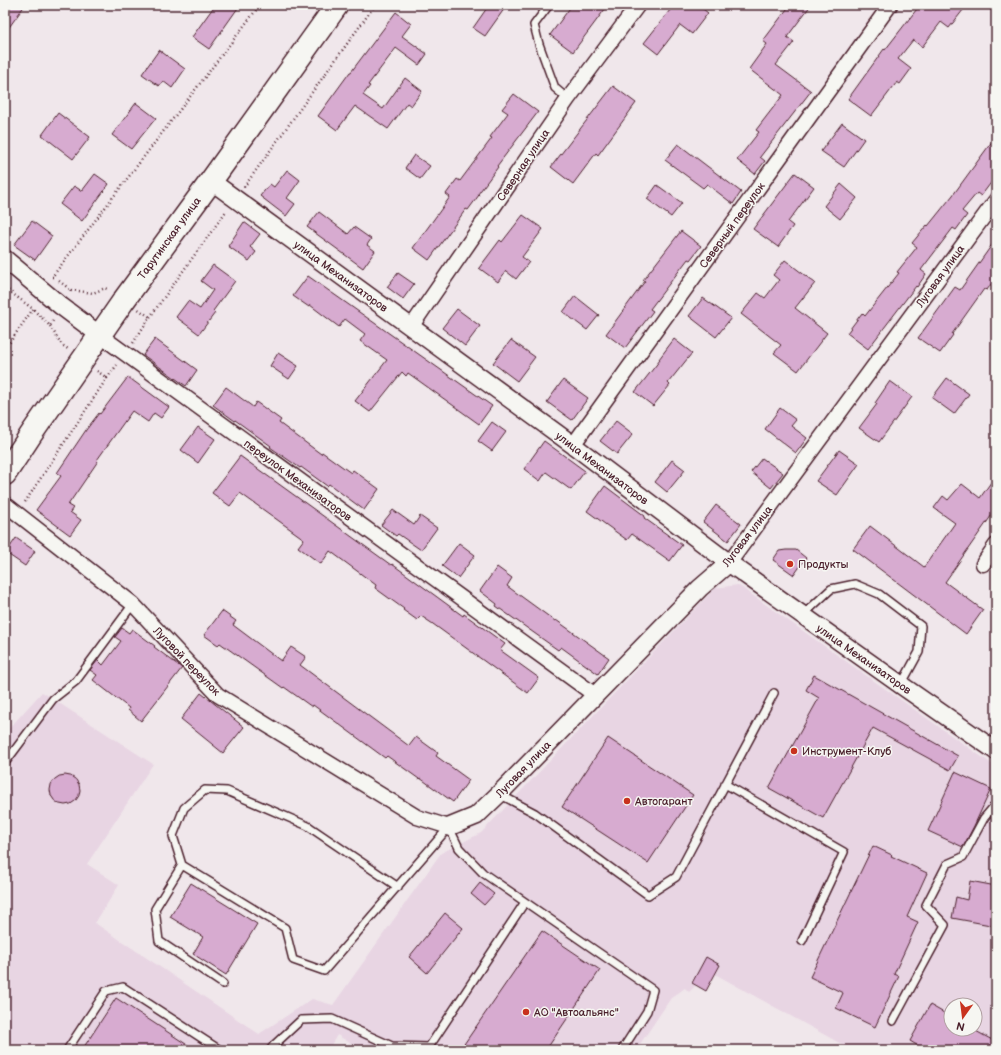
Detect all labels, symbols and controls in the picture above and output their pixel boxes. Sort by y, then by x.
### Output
street label: Северная улица [495,126,553,204]
street label: Северный переулок [697,180,768,271]
street label: Тарутинская улица [135,194,204,282]
street label: улица Механизаторов [291,238,390,315]
street label: Луговая улица [913,242,968,311]
street label: улица Механизаторов [553,429,651,508]
street label: переулок Механизаторов [241,437,354,524]
street label: Луговая улица [719,503,775,570]
place label: Продукты [798,558,849,571]
marker: Продукты [785,559,795,569]
street label: улица Механизаторов [814,622,914,697]
street label: Луговой переулок [150,624,223,698]
street label: Луговая улица [492,738,554,801]
place label: Инструмент-Клуб [802,745,891,758]
marker: Инструмент-Клуб [789,746,799,756]
place label: Автогарант [634,795,693,808]
marker: Автогарант [622,796,632,806]
north arrow [943,997,983,1037]
place label: АО "Автоальянс" [533,1006,619,1019]
marker: АО "Автоальянс" [521,1007,531,1017]
text: N [955,1019,966,1034]

